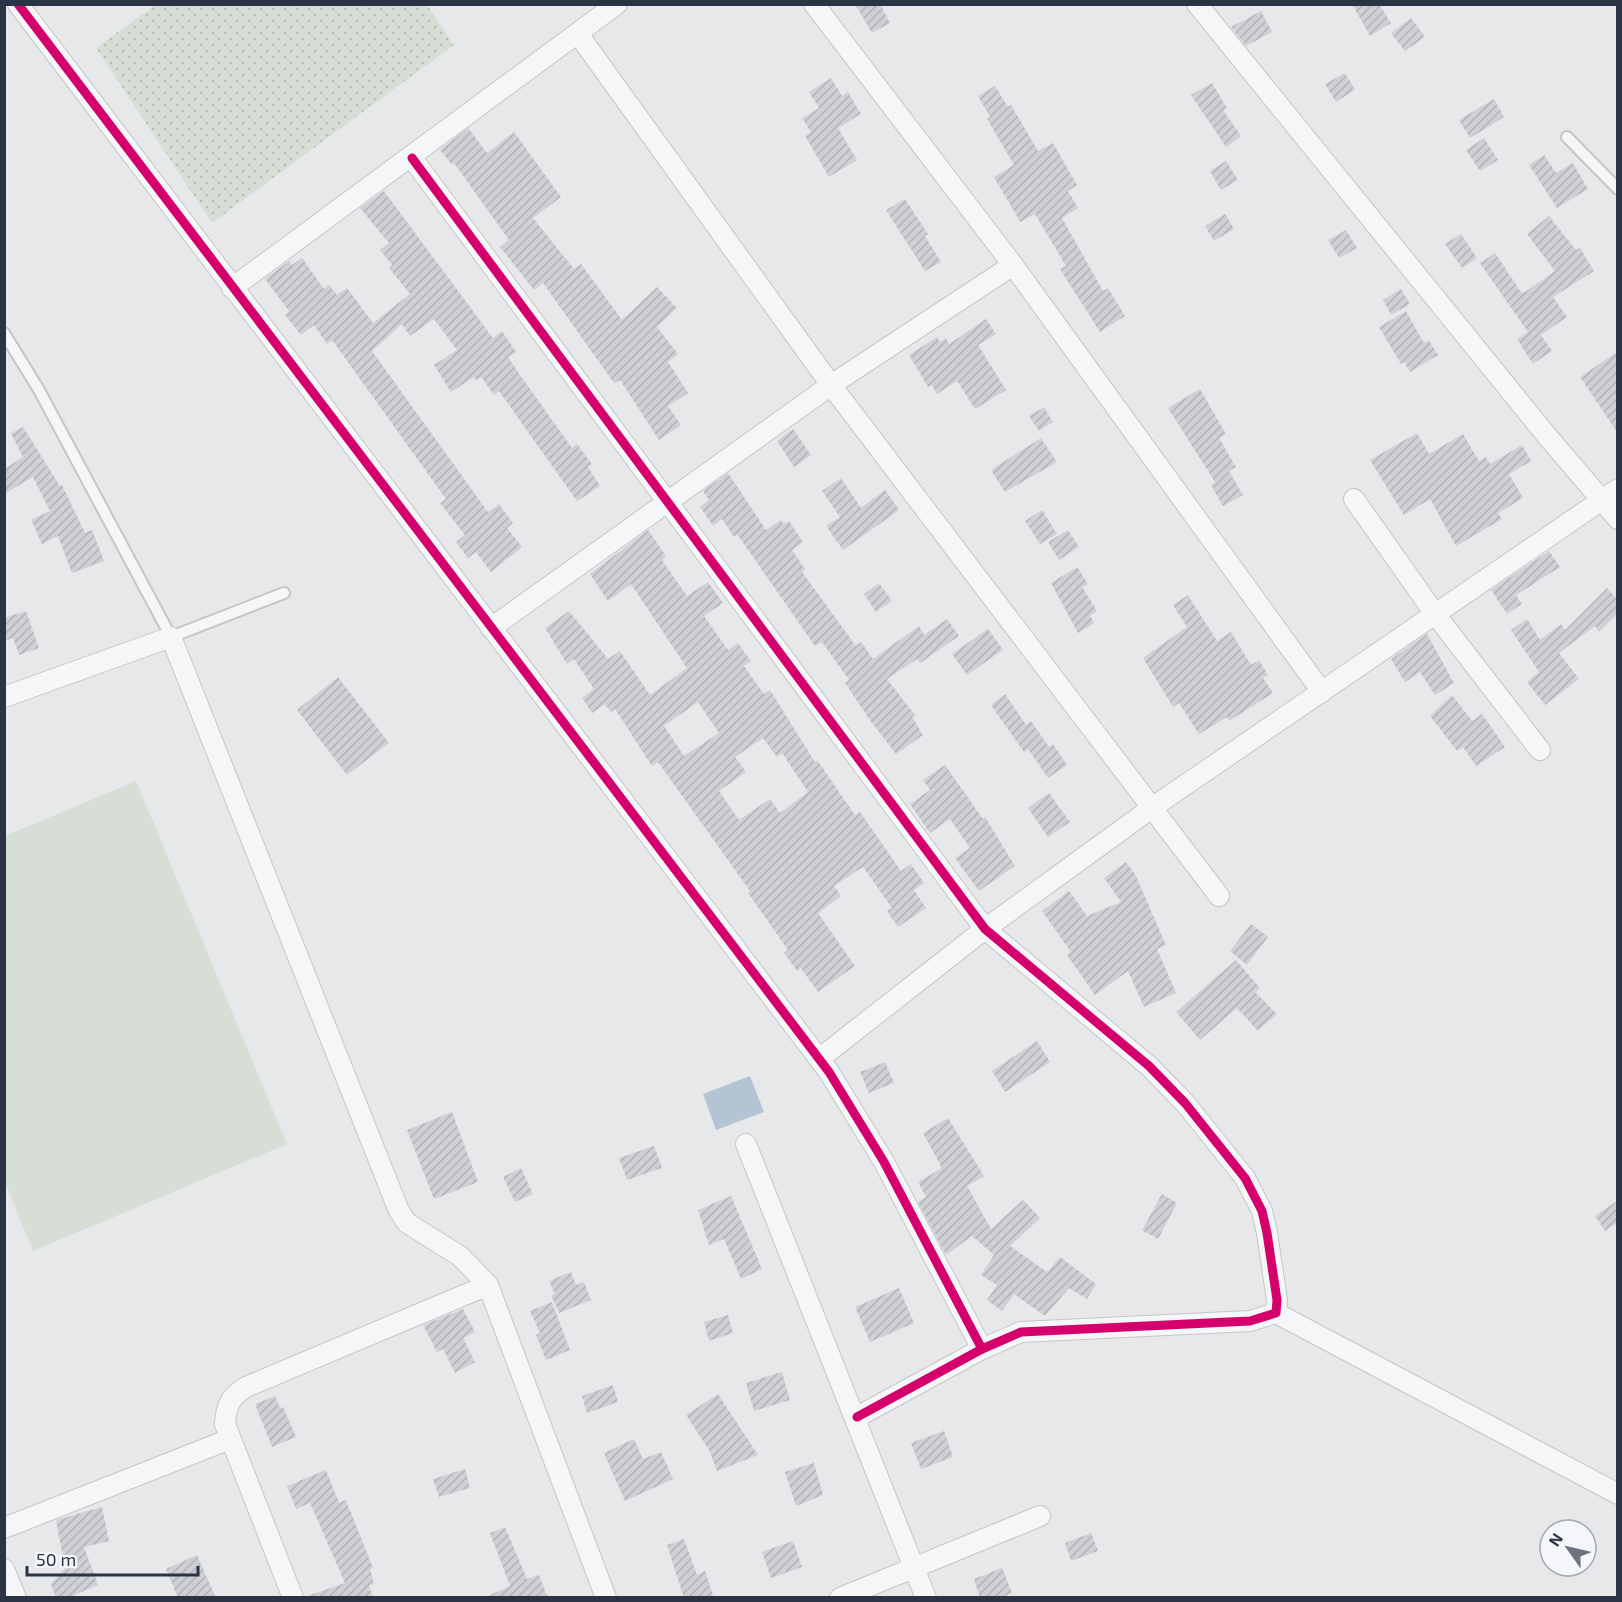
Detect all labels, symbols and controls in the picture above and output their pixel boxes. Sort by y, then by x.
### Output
north arrow [1538,1518,1598,1578]
text: N [1544,1529,1566,1549]
scale bar [27,1539,198,1577]
text: 50 m [36,1548,76,1570]

